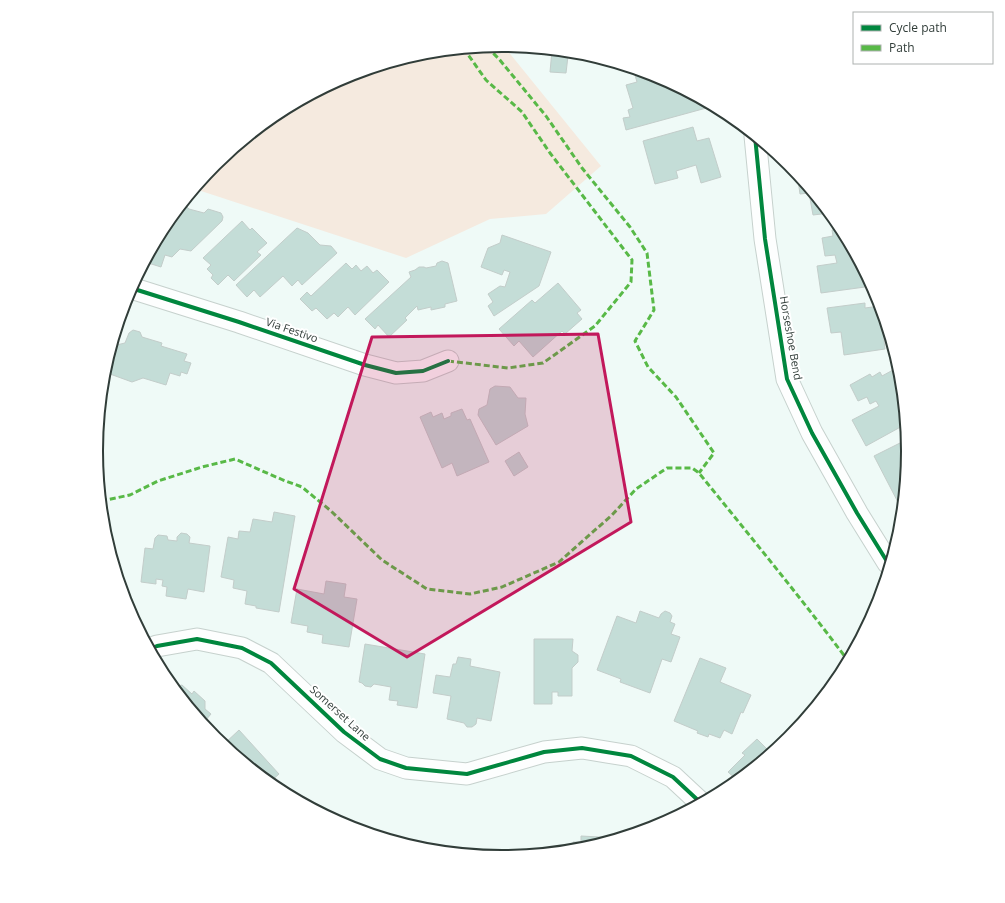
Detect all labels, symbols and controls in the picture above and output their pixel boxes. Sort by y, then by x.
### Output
legend [853,12,993,64]
text: Cycle path [889,19,947,36]
text: Path [889,39,915,56]
street label: Horseshoe Bend [777,295,806,381]
street label: Via Festivo [264,314,321,346]
street label: Somerset Lane [307,681,374,744]

